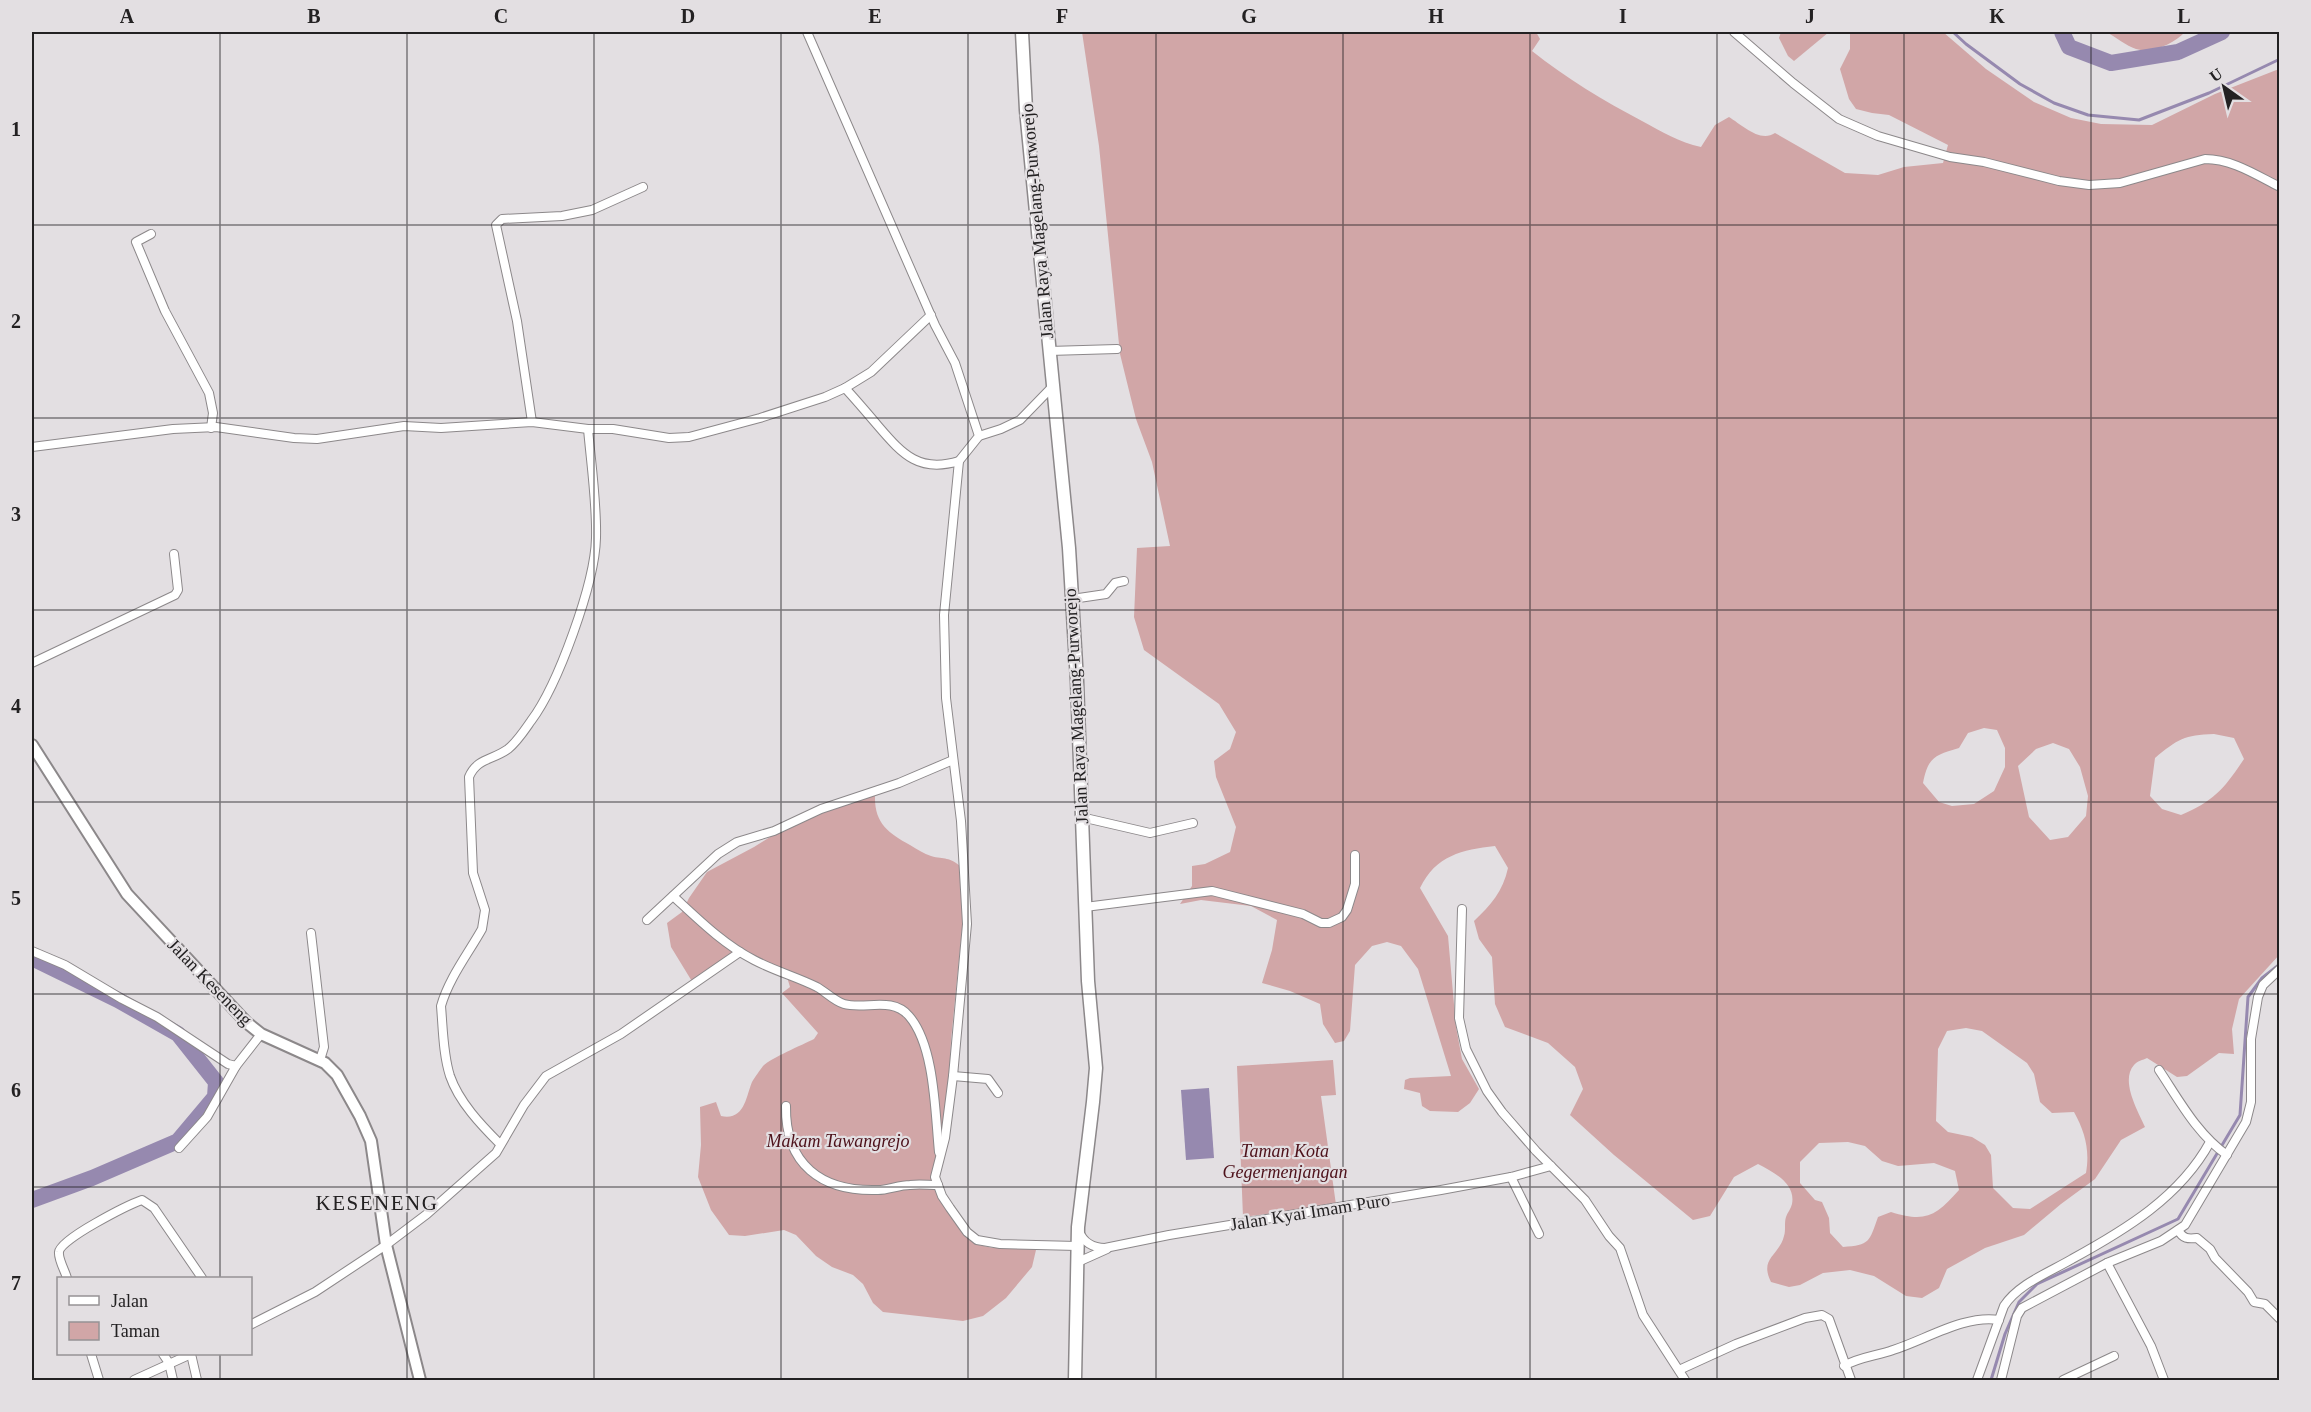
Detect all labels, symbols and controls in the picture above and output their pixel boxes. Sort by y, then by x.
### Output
text: A [120,5,135,27]
text: B [307,5,321,27]
text: C [494,5,508,27]
text: D [681,5,695,27]
text: E [868,5,882,27]
text: F [1056,5,1068,27]
text: G [1241,5,1257,27]
text: H [1428,5,1444,27]
text: I [1619,5,1627,27]
text: J [1805,5,1815,27]
text: K [1989,5,2005,27]
text: L [2177,5,2191,27]
north arrow [2194,57,2254,117]
text: U [2206,64,2226,85]
street label: Jalan Raya Magelang-Purworejo [1017,103,1057,339]
text: 1 [11,118,21,140]
text: 2 [11,310,21,332]
text: 3 [11,503,21,525]
street label: Jalan Raya Magelang-Purworejo [1060,588,1092,824]
text: 4 [11,695,21,717]
text: 5 [11,887,21,909]
street label: Jalan Keseneng [164,935,256,1029]
text: 6 [11,1079,21,1101]
park label: Makam Tawangrejo [765,1131,910,1151]
park label: Taman Kota Gegermenjangan [1223,1141,1347,1182]
street label: Jalan Kyai Imam Puro [1229,1189,1391,1235]
district label: KESENENG [316,1191,438,1215]
text: 7 [11,1272,21,1294]
legend [57,1277,252,1355]
text: Jalan [111,1291,148,1311]
text: Taman [111,1321,160,1341]

